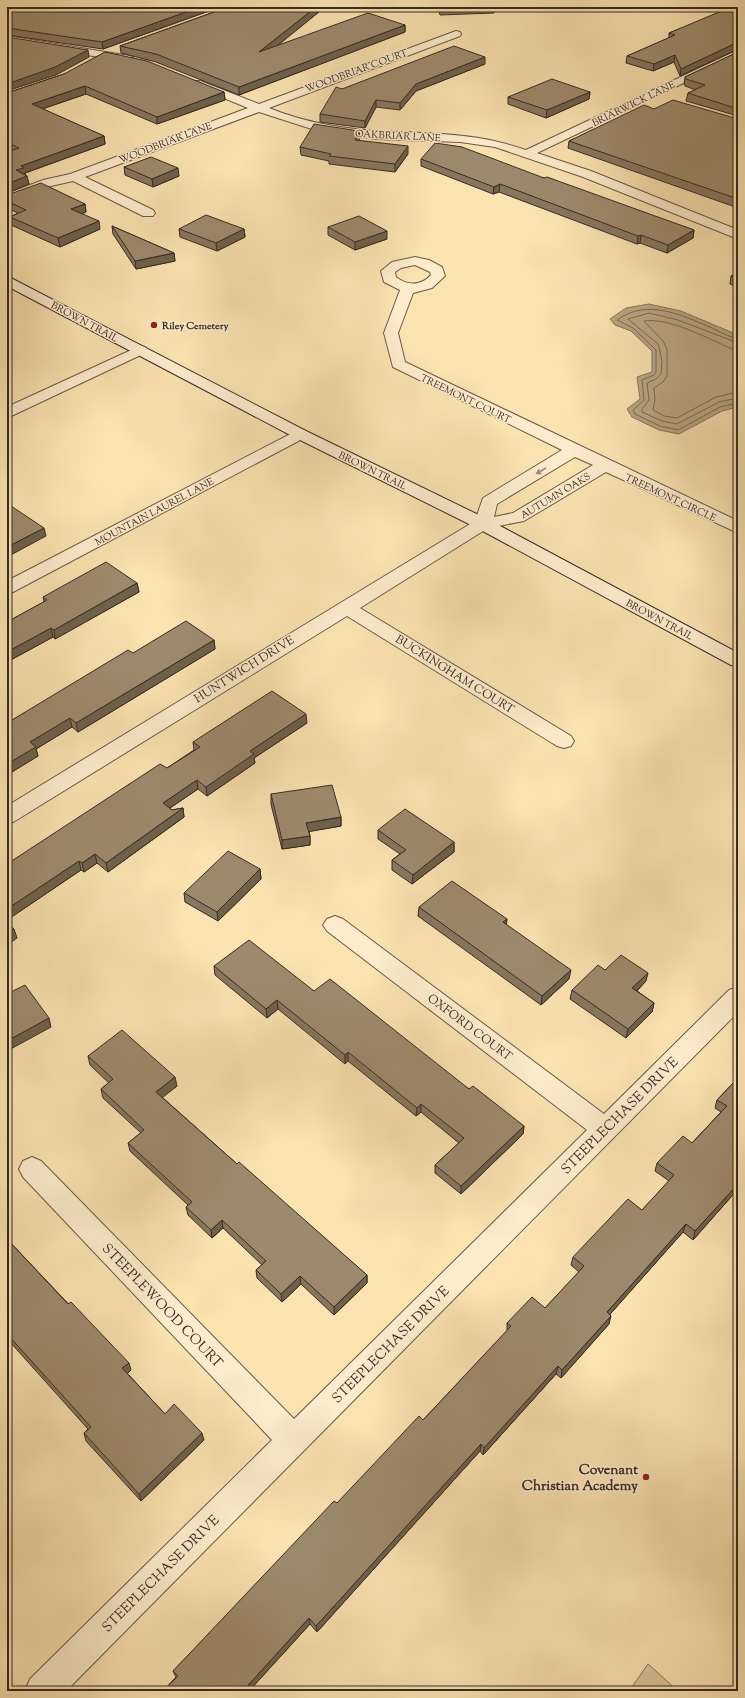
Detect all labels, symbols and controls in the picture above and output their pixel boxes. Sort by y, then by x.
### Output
street label: WOODBRIAR COURT [303,46,410,97]
street label: BRIARWICK LANE [590,78,678,131]
street label: WOODBRIAR LANE [117,119,214,168]
street label: OAKBRIAR LANE [355,127,441,146]
street label: BROWN TRAIL [48,298,121,346]
place label: Riley Cemetery [161,319,229,334]
marker: Riley Cemetery [149,320,159,330]
street label: TREEMONT COURT [418,371,513,428]
street label: BROWN TRAIL [336,448,409,494]
one-way arrow [535,467,547,474]
street label: AUTUMN OAKS [518,469,594,523]
street label: TREEMONT CIRCLE [622,471,719,526]
street label: MOUNTAIN LAUREL LANE [93,475,217,550]
street label: BROWN TRAIL [623,596,696,644]
street label: HUNTWICH DRIVE [191,631,299,708]
street label: BUCKINGHAM COURT [391,631,518,719]
street label: OXFORD COURT [423,990,516,1066]
street label: STEEPLECHASE DRIVE [557,1053,684,1180]
street label: STEEPLEWOOD COURT [97,1240,227,1373]
street label: STEEPLECHASE DRIVE [328,1282,455,1409]
place label: Covenant Christian Academy [522,1461,638,1497]
marker: Covenant Christian Academy [641,1472,651,1482]
street label: STEEPLECHASE DRIVE [98,1511,225,1638]

